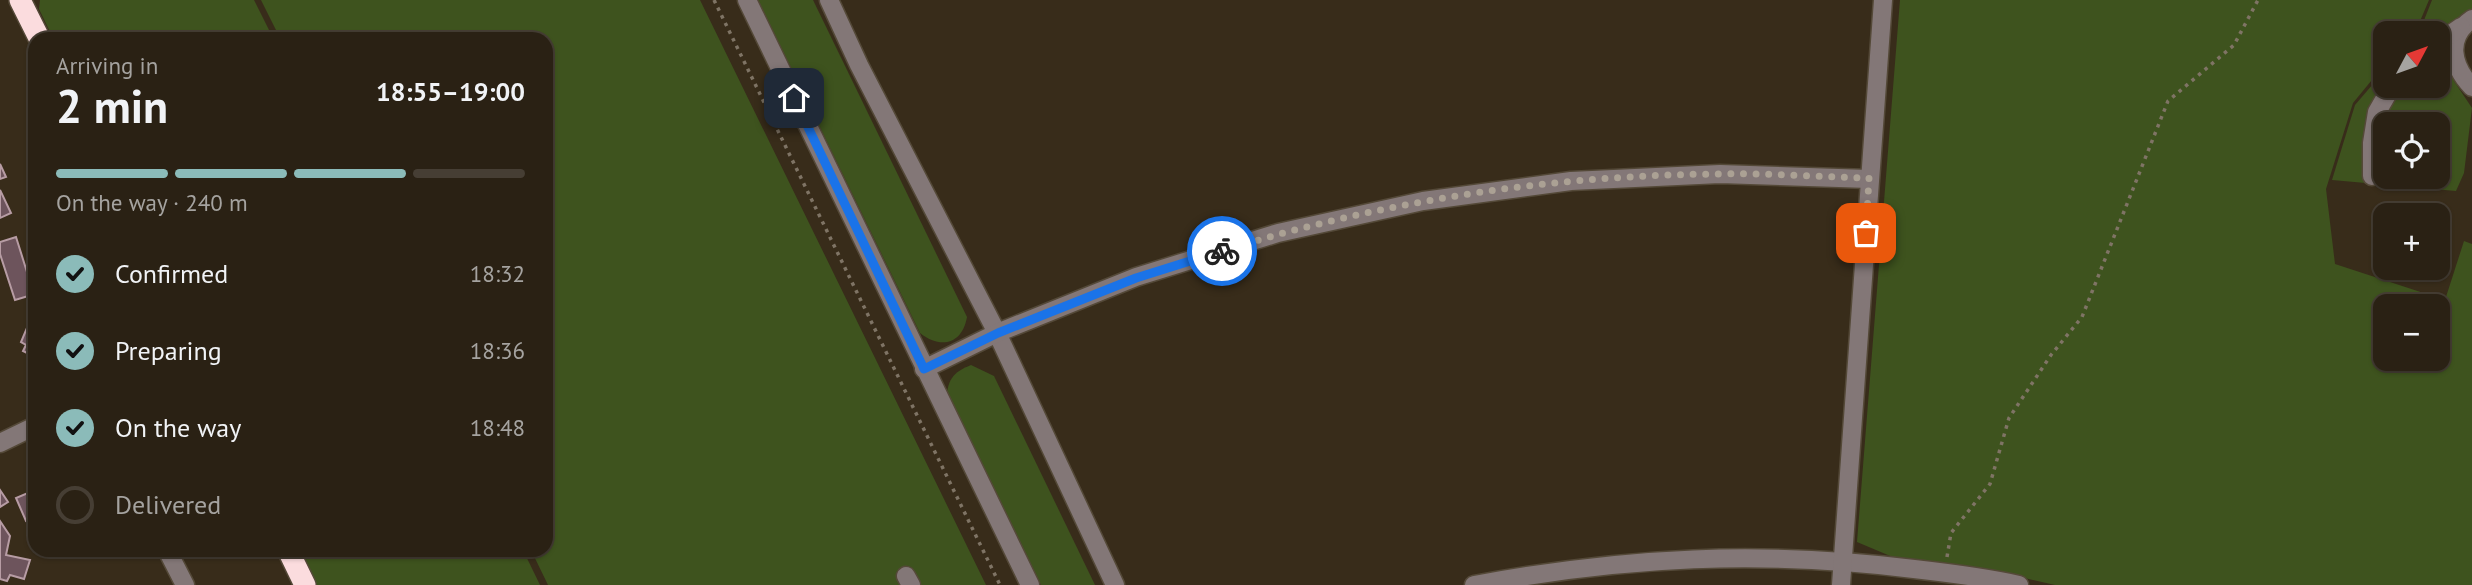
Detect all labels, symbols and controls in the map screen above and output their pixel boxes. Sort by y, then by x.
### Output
north arrow [2373,21,2450,98]
map controls [2373,21,2450,371]
text: Arriving in [56,51,158,80]
pin [764,68,824,128]
text: 18:55–19:00 [376,75,525,108]
text: 2 min [56,76,168,136]
icon: home [775,79,813,117]
button: locate [2373,112,2450,189]
text: On the way · 240 m [56,188,248,217]
pin [1836,203,1896,263]
button: + [2373,203,2450,280]
icon: bag [1847,214,1885,252]
courier [1187,216,1257,286]
icon: bike [1203,232,1241,270]
icon: check [56,255,94,293]
text: Confirmed [115,257,228,290]
text: 18:32 [470,259,525,288]
button: − [2373,294,2450,371]
icon: check [56,332,94,370]
text: Preparing [115,334,222,367]
text: 18:36 [470,336,525,365]
icon: check [56,409,94,447]
text: On the way [115,411,241,444]
text: 18:48 [470,413,525,442]
text: Delivered [115,488,221,521]

